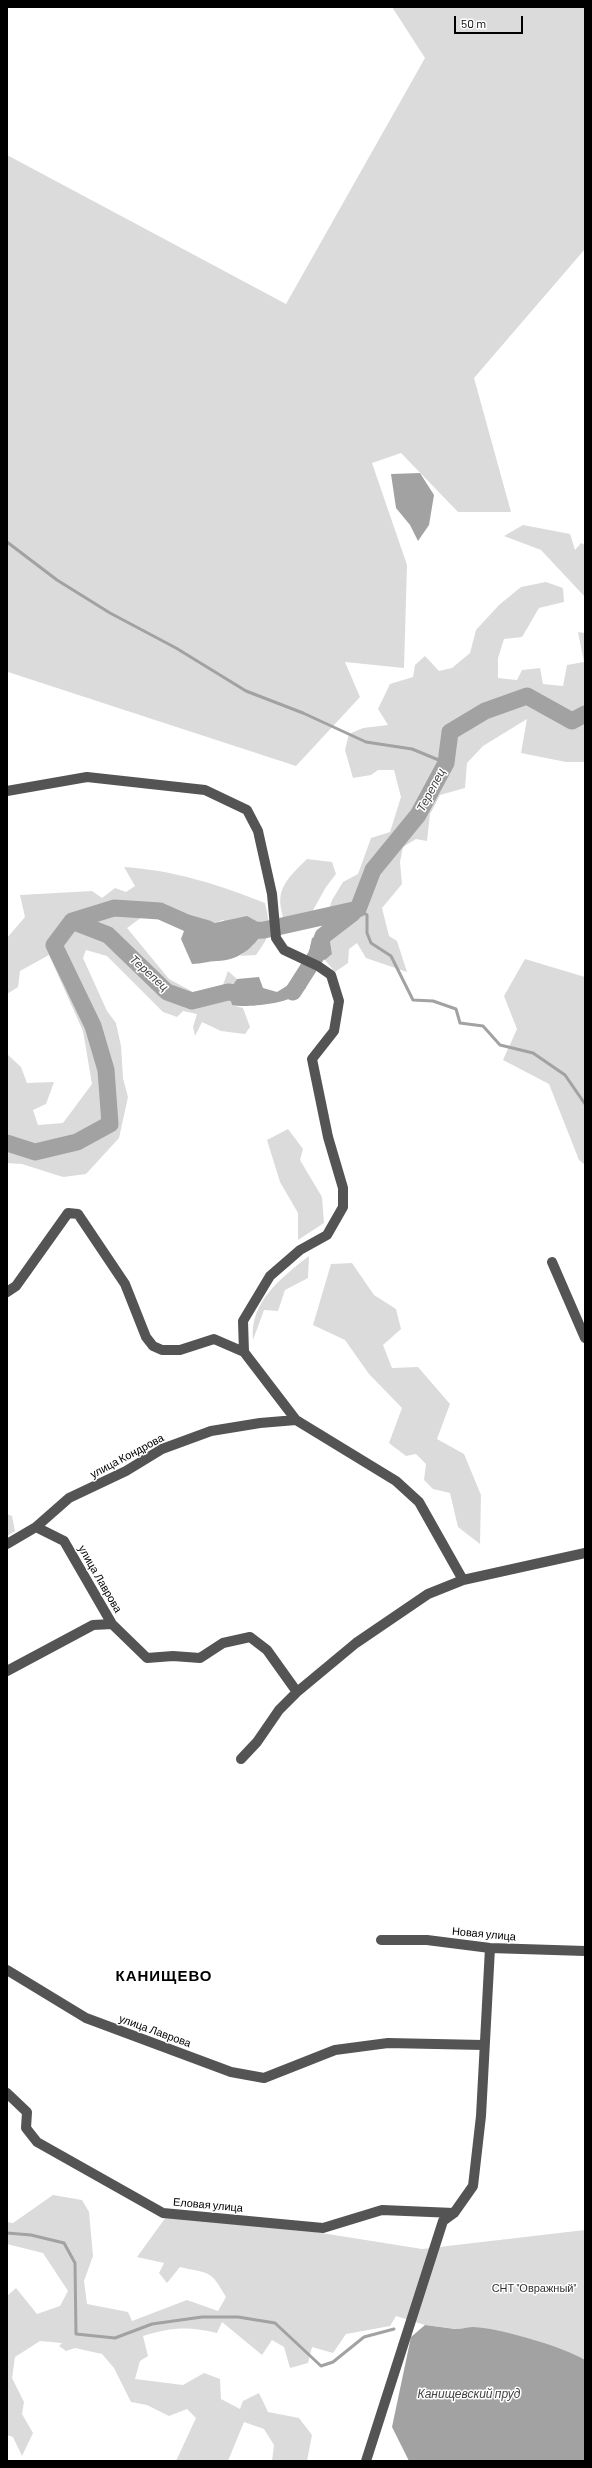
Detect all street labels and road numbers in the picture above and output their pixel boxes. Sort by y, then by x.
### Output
street label: улица Кондрова [88,1431,166,1481]
street label: улица Лаврова [75,1543,125,1615]
street label: Новая улица [451,1925,517,1943]
street label: улица Лаврова [117,2012,193,2050]
street label: Еловая улица [172,2195,244,2215]

